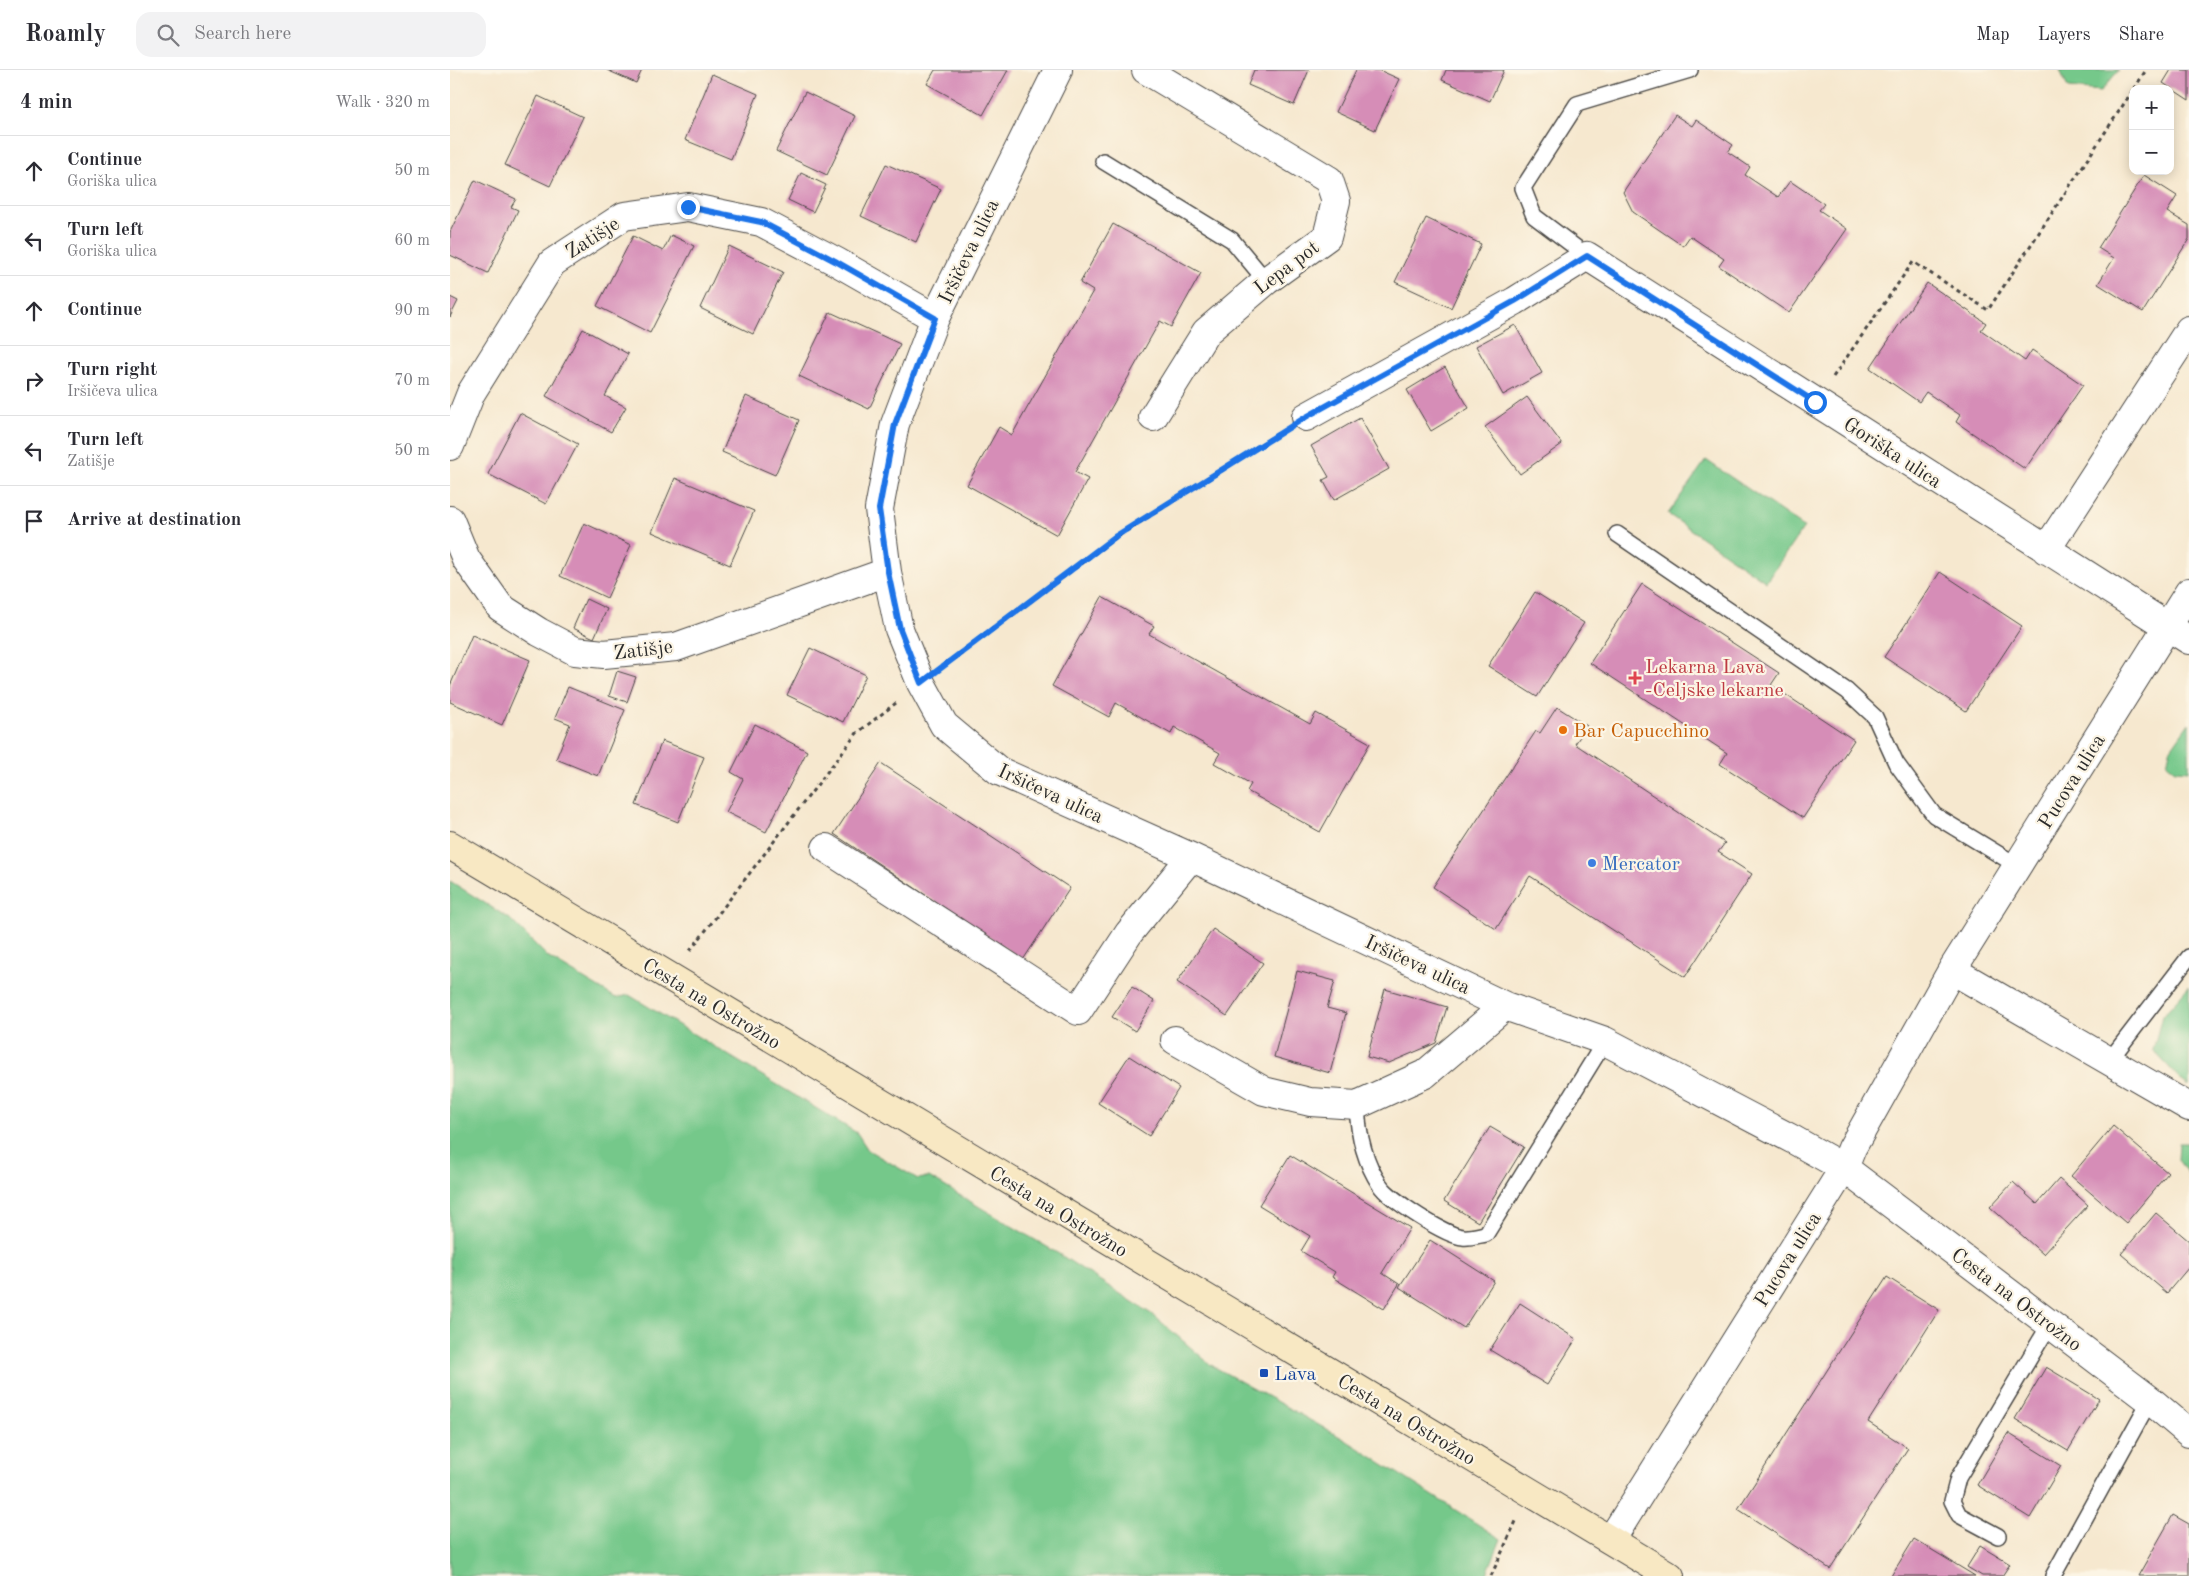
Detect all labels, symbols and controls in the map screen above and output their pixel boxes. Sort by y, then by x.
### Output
search box [136,12,486,57]
icon: search [154,21,182,49]
text: Roamly [25,23,106,47]
text: Search here [194,25,291,44]
text: Map [1976,26,2010,44]
text: Layers [2038,26,2090,44]
text: Share [2118,26,2164,44]
map controls [2129,85,2174,175]
button: + [2129,85,2174,130]
text: 4 min [20,92,73,113]
text: Walk · 320 m [335,95,430,111]
button: − [2129,130,2174,175]
text: Continue [67,151,142,170]
icon: ahead [20,157,48,185]
text: 50 m [394,163,430,179]
text: Goriška ulica [67,174,157,190]
route end [677,196,700,219]
street label: Iršičeva ulica [936,196,1004,307]
street label: Zatišje [563,214,624,263]
text: Turn left [67,221,144,240]
icon: left [20,227,48,255]
text: 60 m [394,233,430,249]
street label: Lepa pot [1251,238,1323,299]
text: Goriška ulica [67,244,157,260]
icon: ahead [20,297,48,325]
text: Continue [67,301,142,320]
text: 90 m [394,303,430,319]
text: Turn right [67,361,157,380]
icon: right [20,367,48,395]
text: 70 m [394,373,430,389]
text: Iršičeva ulica [67,384,158,400]
route start [1804,391,1827,414]
street label: Goriška ulica [1839,415,1945,493]
text: Turn left [67,431,144,450]
icon: left [20,437,48,465]
text: 50 m [394,443,430,459]
text: Zatišje [67,454,115,470]
icon: arrive [20,507,48,535]
text: Arrive at destination [67,511,241,530]
street label: Zatišje [612,637,674,665]
place label: Lekarna Lava -Celjske lekarne [1645,658,1784,701]
marker: Lekarna Lava -Celjske lekarne [1629,672,1641,684]
place label: Bar Capucchino [1573,722,1709,742]
marker: Bar Capucchino [1557,724,1569,736]
street label: Pucova ulica [2036,731,2110,833]
street label: Iršičeva ulica [994,762,1106,828]
place label: Mercator [1602,855,1680,875]
marker: Mercator [1586,857,1598,869]
street label: Iršičeva ulica [1361,933,1473,999]
street label: Cesta na Ostrožno [638,956,784,1054]
street label: Cesta na Ostrožno [985,1164,1131,1262]
street label: Pucova ulica [1752,1209,1826,1311]
street label: Cesta na Ostrožno [1947,1245,2085,1356]
place label: Lava [1274,1365,1317,1385]
marker: Lava [1258,1367,1270,1379]
street label: Cesta na Ostrožno [1333,1372,1479,1470]

